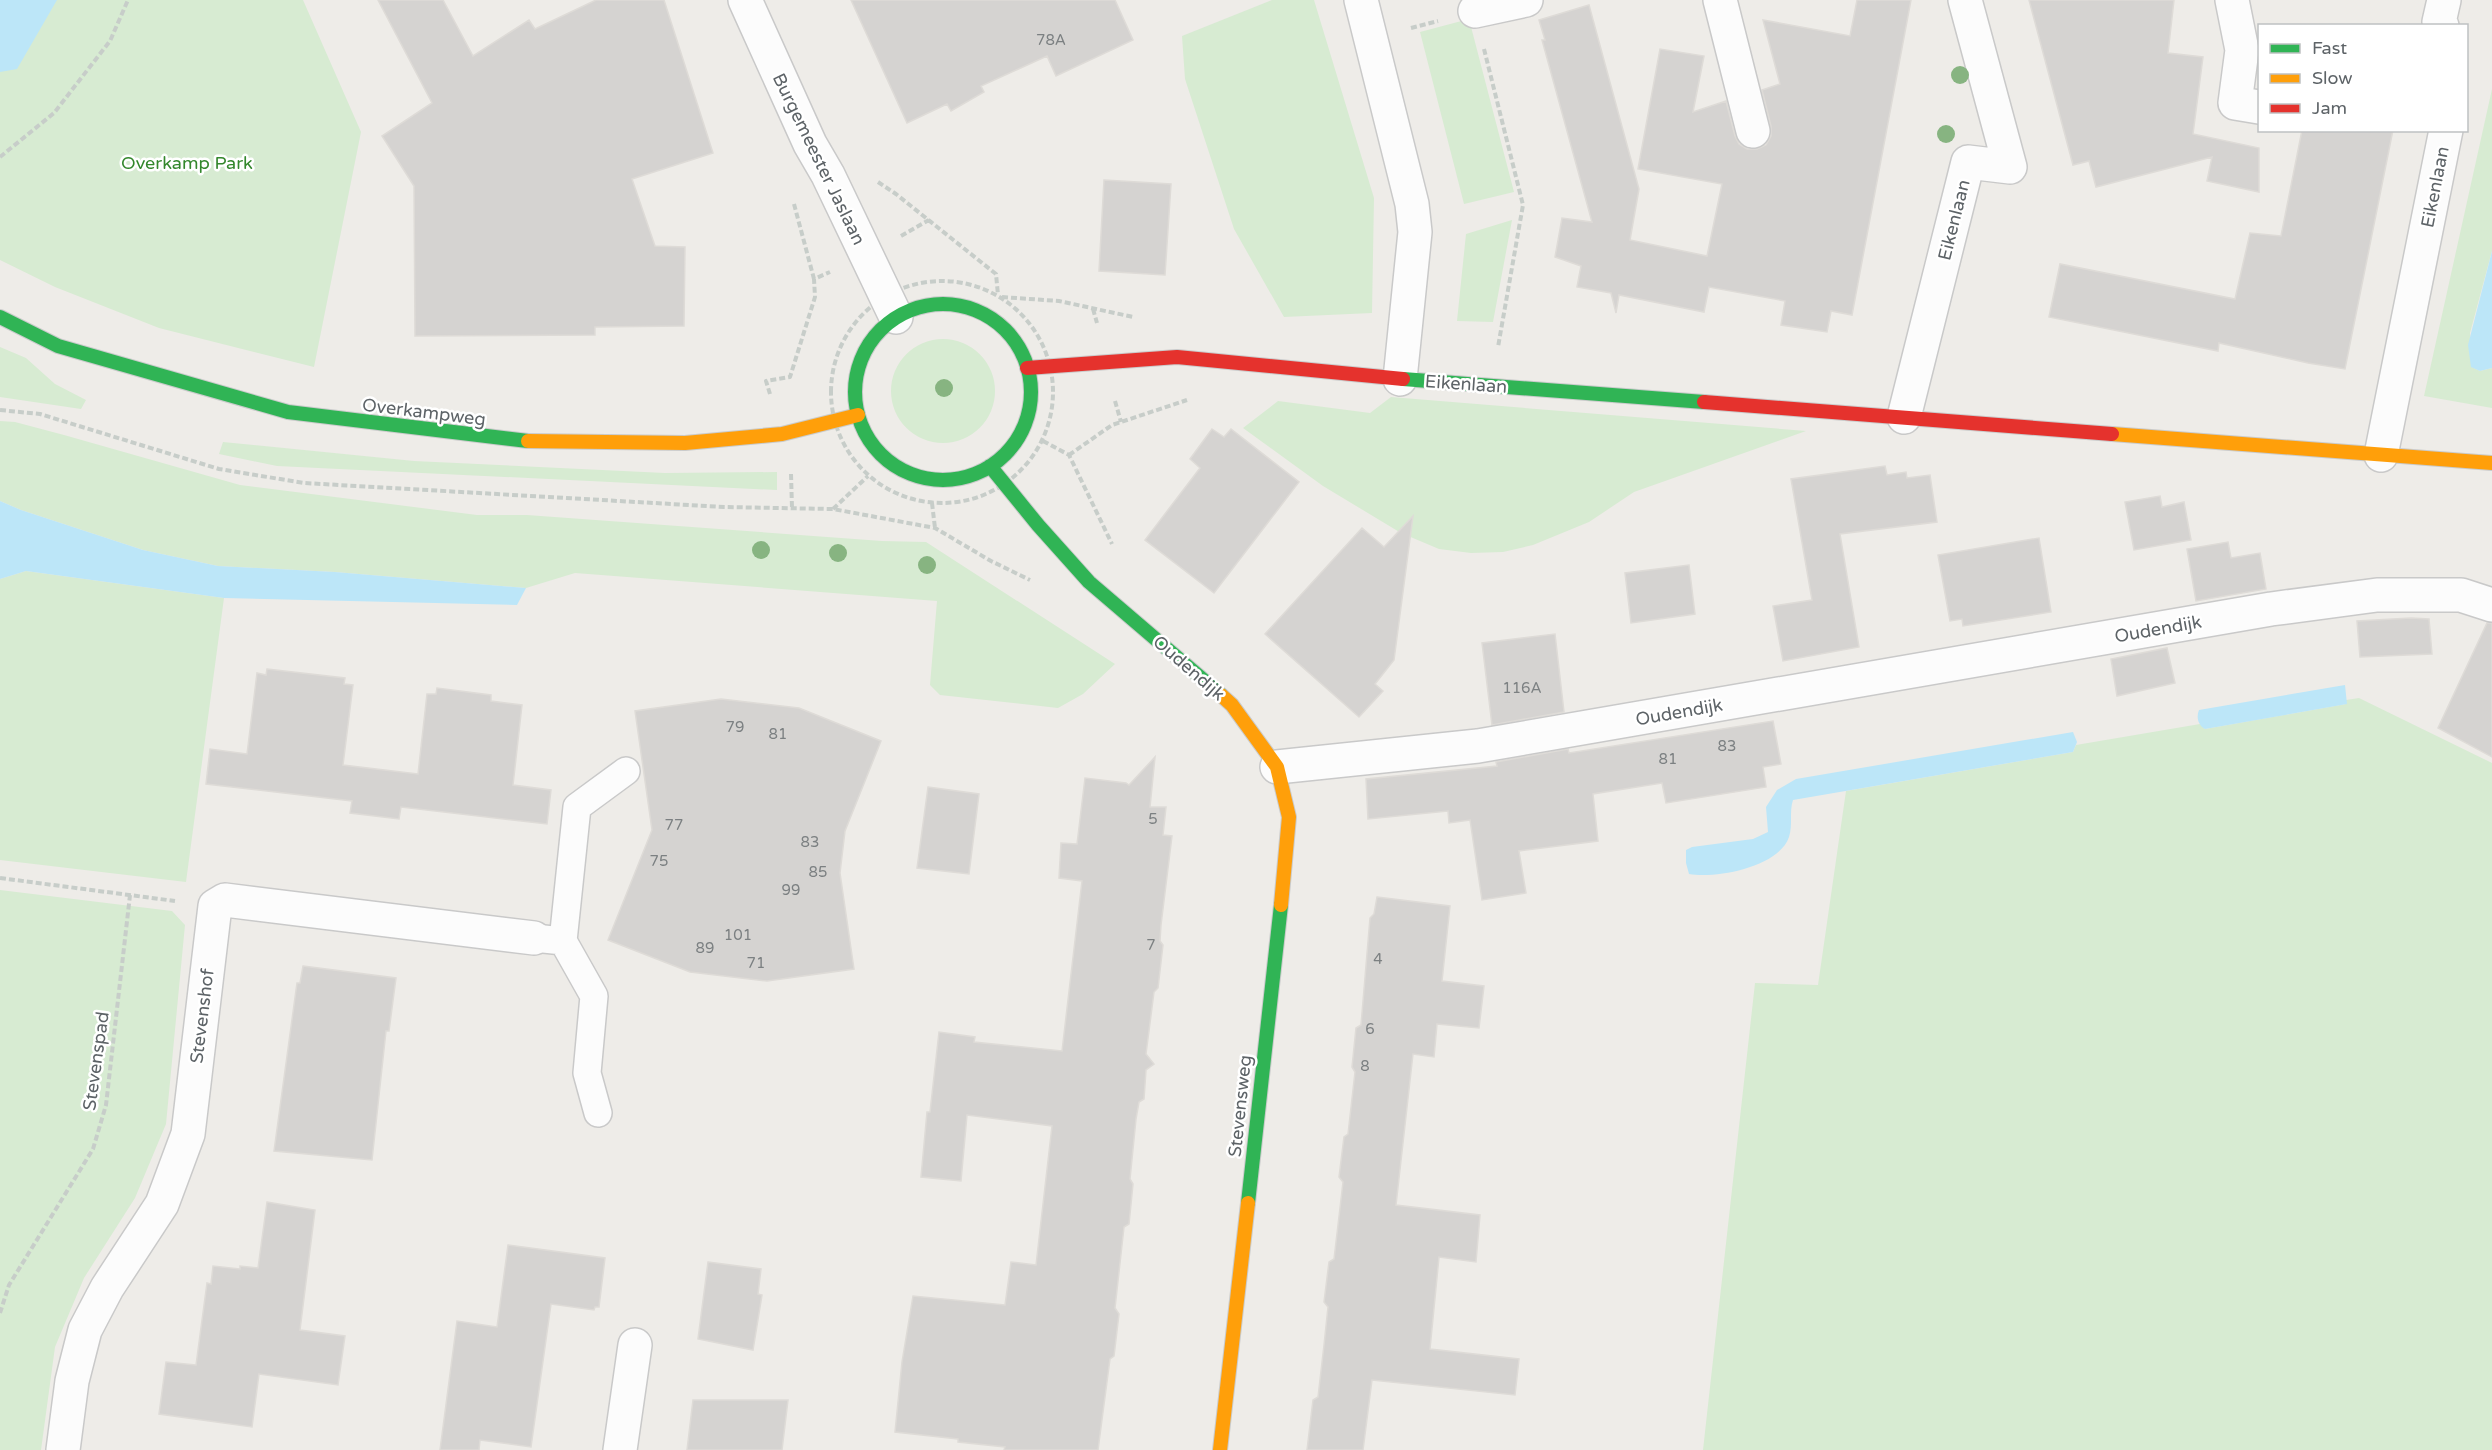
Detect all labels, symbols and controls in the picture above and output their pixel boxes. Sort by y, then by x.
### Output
legend [2258,24,2468,132]
house number: 78A [1036,31,1066,49]
text: Fast [2312,37,2347,59]
text: Slow [2312,67,2353,89]
street label: Burgemeester Jaslaan [768,70,870,248]
text: Jam [2312,97,2347,119]
street label: Eikenlaan [2416,144,2454,230]
park label: Overkamp Park [121,152,253,174]
street label: Eikenlaan [1933,177,1975,263]
street label: Eikenlaan [1424,370,1508,398]
street label: Overkampweg [361,394,487,430]
street label: Oudendijk [2113,610,2204,647]
street label: Oudendijk [1149,631,1230,705]
house number: 116A [1502,679,1542,697]
street label: Oudendijk [1634,693,1725,730]
house number: 79 [726,718,744,736]
house number: 81 [769,725,787,743]
house number: 83 [1718,737,1736,755]
house number: 81 [1659,750,1677,768]
house number: 5 [1148,810,1158,828]
house number: 77 [665,816,683,834]
house number: 83 [801,833,819,851]
house number: 75 [650,852,668,870]
house number: 85 [809,863,827,881]
house number: 99 [782,881,800,899]
house number: 101 [724,926,752,944]
house number: 7 [1146,936,1156,954]
house number: 89 [696,939,714,957]
house number: 4 [1373,950,1383,968]
house number: 71 [747,954,765,972]
street label: Stevenshof [185,967,219,1065]
street label: Stevenspad [78,1010,114,1112]
house number: 6 [1365,1020,1375,1038]
street label: Stevensweg [1224,1054,1256,1158]
house number: 8 [1360,1057,1370,1075]

